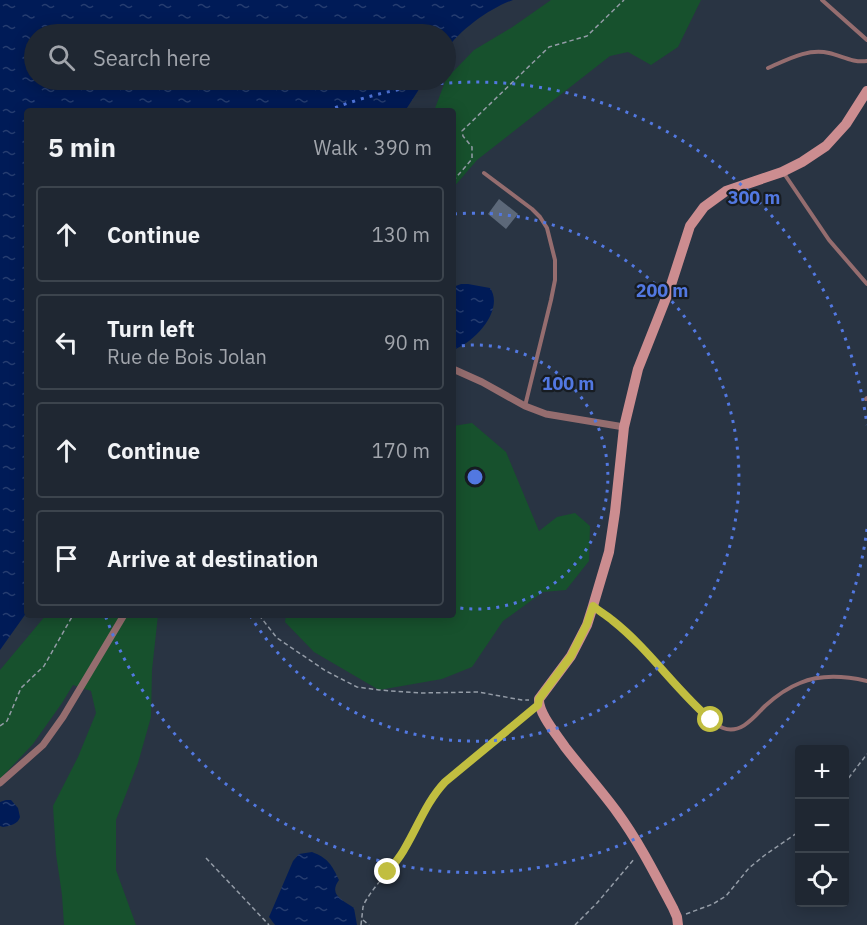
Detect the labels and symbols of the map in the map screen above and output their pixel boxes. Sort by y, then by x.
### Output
text: 300 m [728,186,780,209]
text: 200 m [636,279,688,302]
text: 100 m [542,372,594,395]
centre of rings [465,467,485,487]
route start [697,706,723,732]
route end [374,858,400,884]

